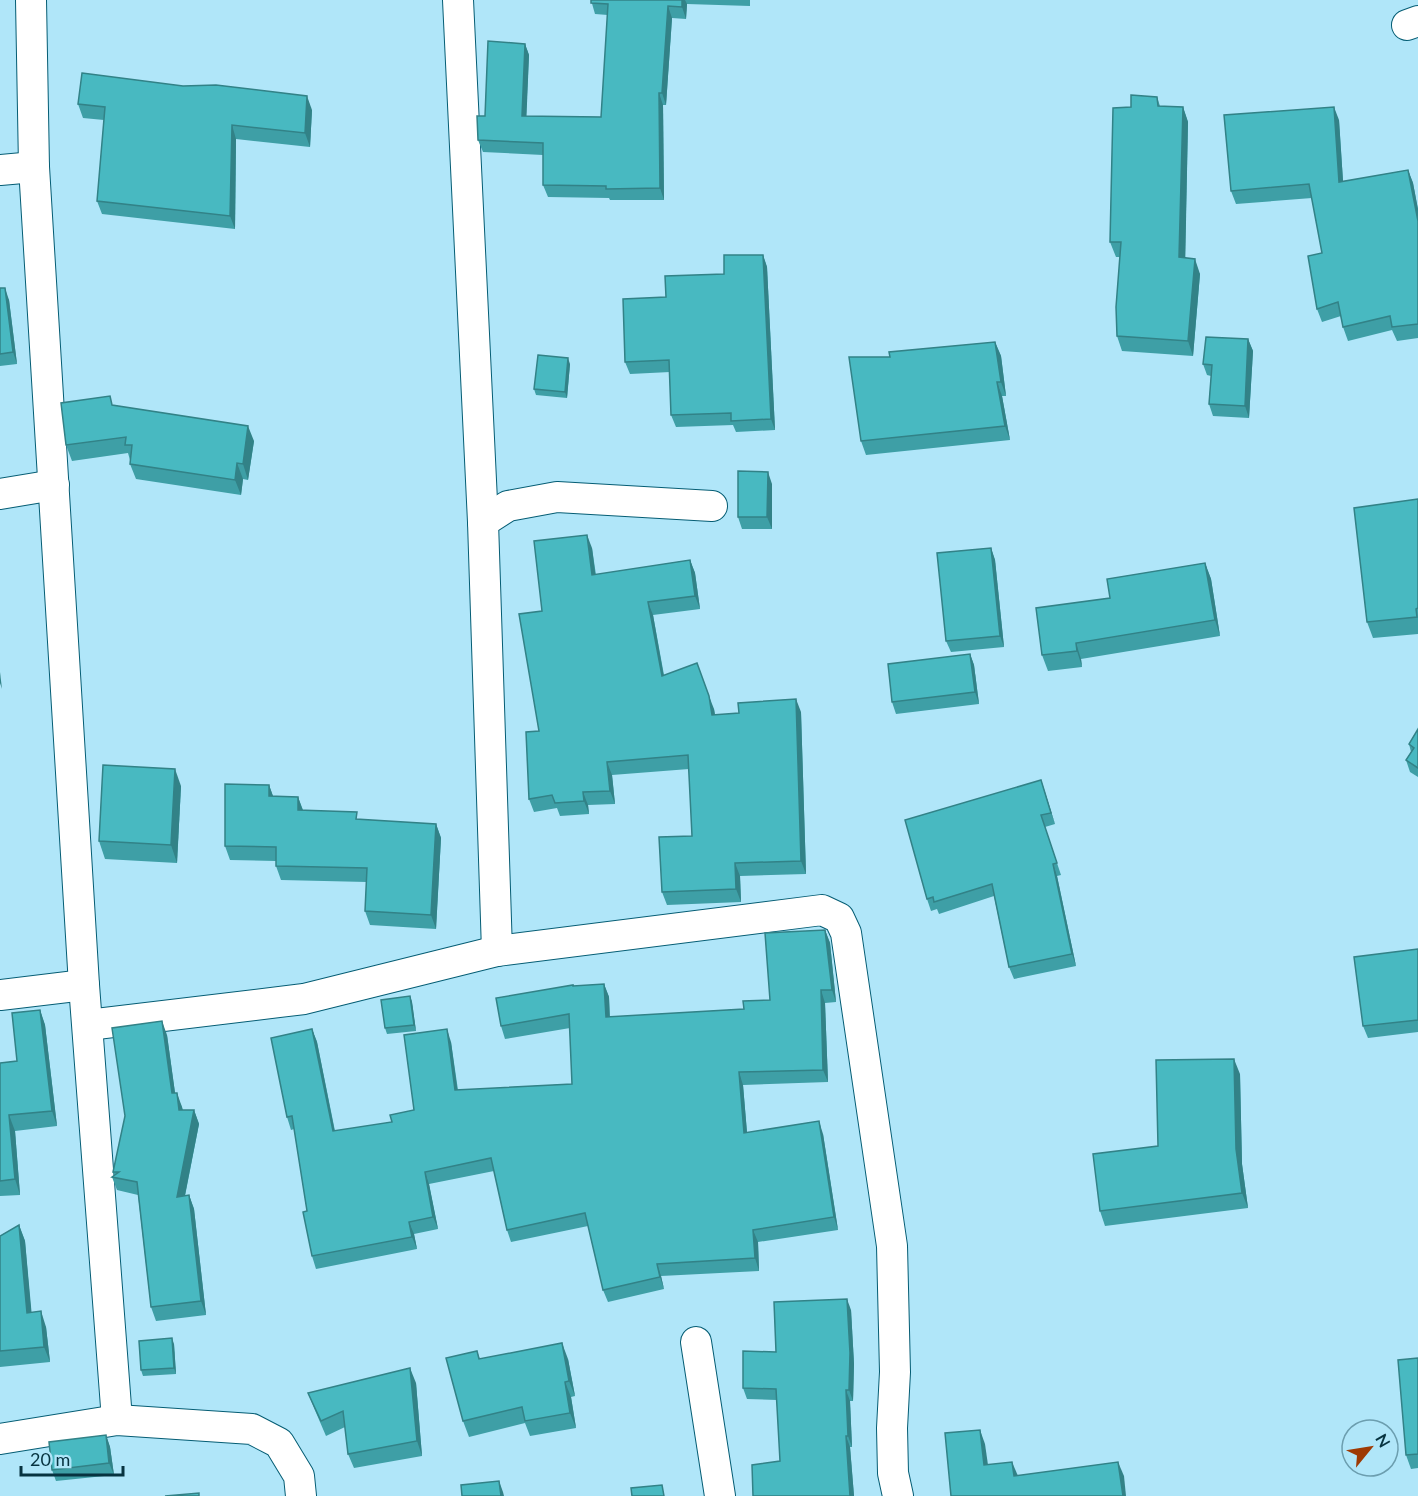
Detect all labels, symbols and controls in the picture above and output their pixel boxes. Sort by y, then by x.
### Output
north arrow [1340,1418,1400,1478]
text: N [1372,1430,1395,1450]
scale bar [21,1439,123,1477]
text: 20 m [30,1448,70,1470]

